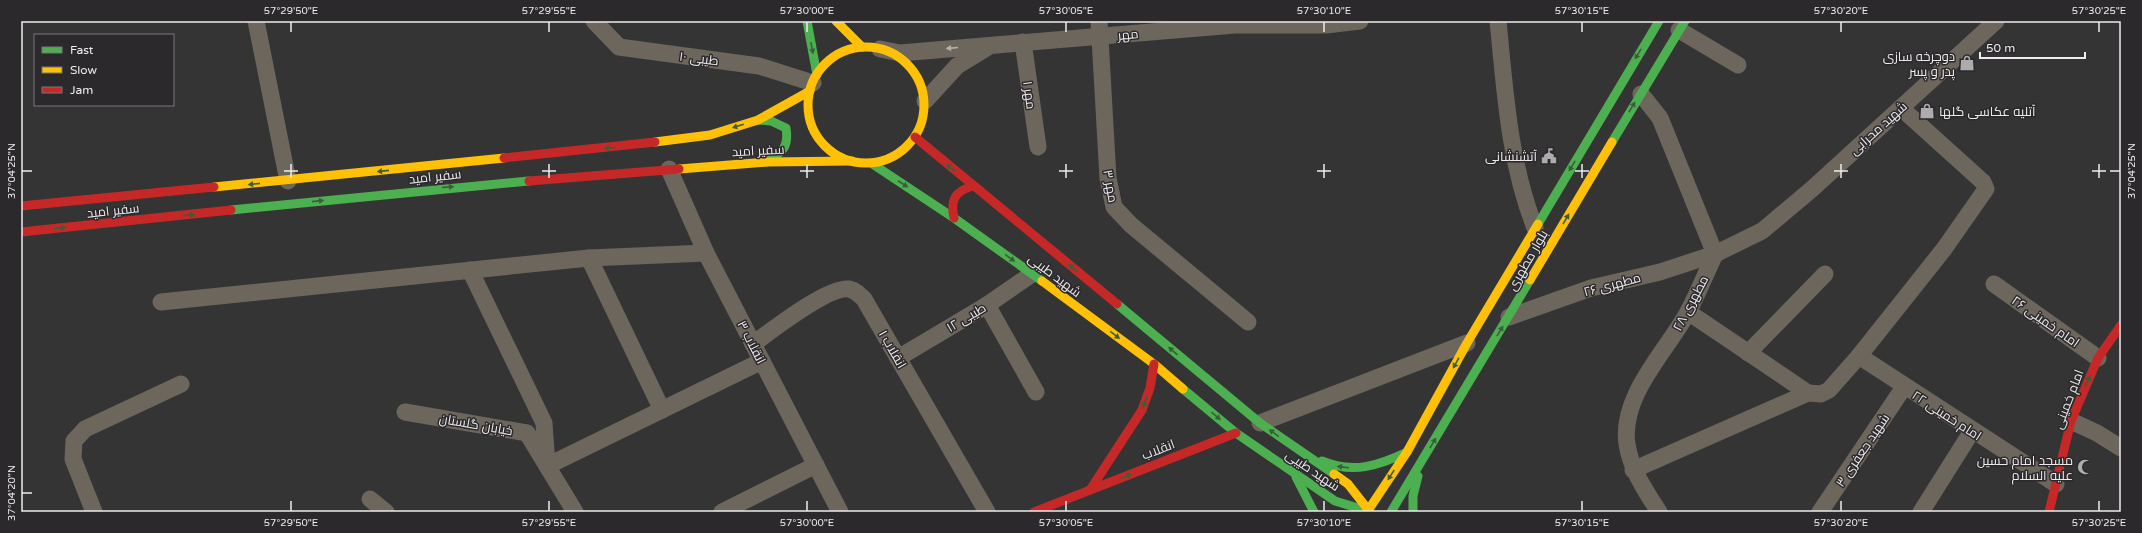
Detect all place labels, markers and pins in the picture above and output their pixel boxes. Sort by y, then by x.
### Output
place label: دوچرخه سازی پدر و پسر [1883,49,1956,81]
shop icon: دوچرخه سازی پدر و پسر [1958,54,1976,72]
shop icon: آتلیه عکاسی گلها [1918,102,1936,120]
place label: آتلیه عکاسی گلها [1939,104,2036,120]
public building icon: آتشنشانی [1540,147,1558,165]
place label: آتشنشانی [1485,149,1537,165]
place label: مسجد امام حسین علیه السلام [1977,453,2073,485]
mosque icon: مسجد امام حسین علیه السلام [2076,458,2094,476]

